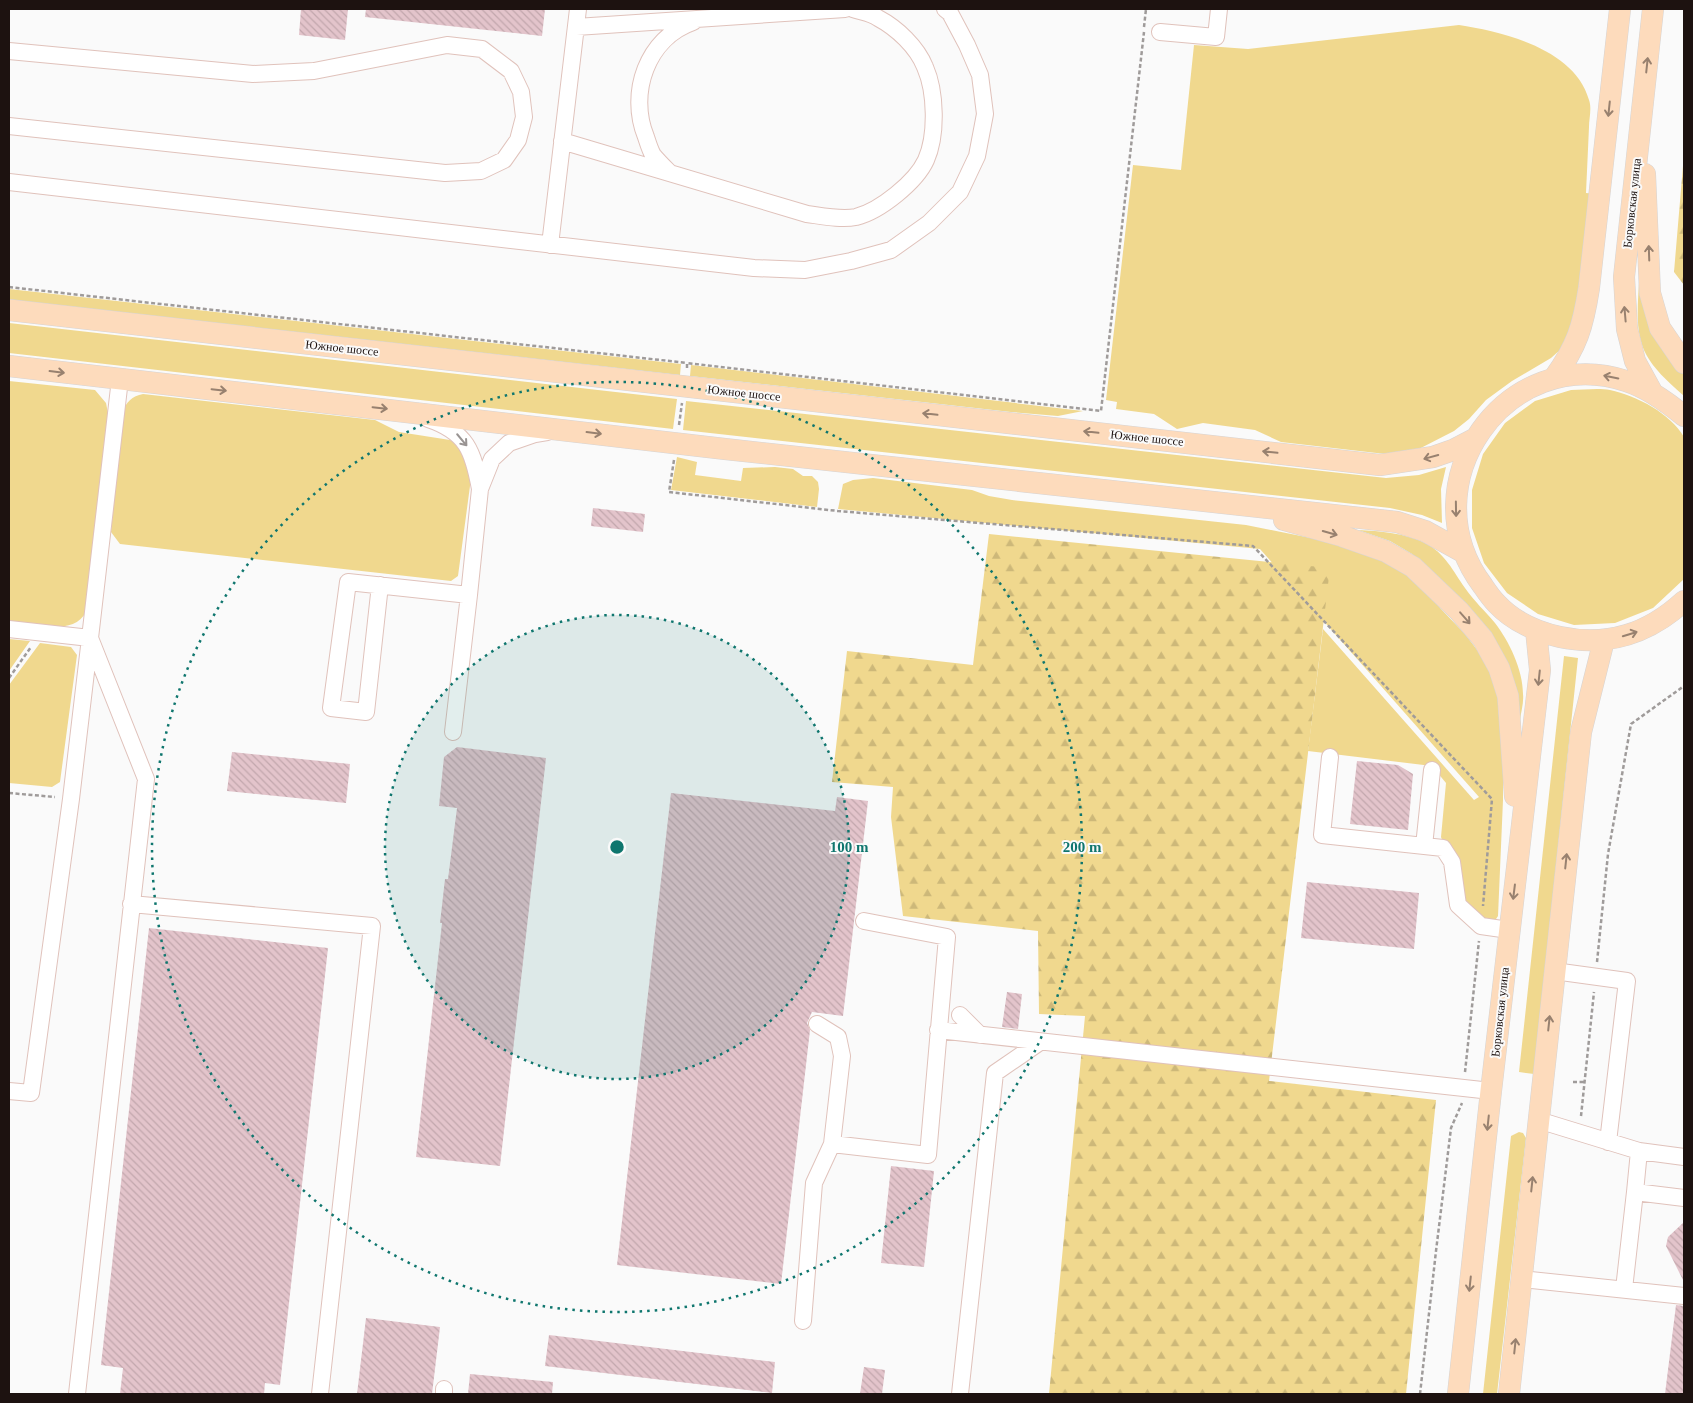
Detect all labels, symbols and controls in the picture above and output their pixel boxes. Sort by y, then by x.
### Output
one-way arrow [1642,58,1652,74]
one-way arrow [1604,101,1614,117]
street label: Борковская улица [1620,157,1644,249]
one-way arrow [1644,245,1653,261]
one-way arrow [1621,306,1630,322]
street label: Южное шоссе [305,337,379,359]
one-way arrow [49,367,65,377]
one-way arrow [1603,372,1619,382]
street label: Южное шоссе [707,382,781,404]
one-way arrow [210,385,226,395]
one-way arrow [372,403,388,413]
one-way arrow [922,409,938,419]
one-way arrow [1084,427,1100,437]
street label: Южное шоссе [1110,427,1184,449]
one-way arrow [585,428,601,438]
one-way arrow [456,433,467,446]
one-way arrow [1263,447,1279,457]
one-way arrow [1424,452,1440,462]
one-way arrow [1451,500,1461,516]
one-way arrow [1322,528,1338,538]
one-way arrow [1459,611,1470,624]
one-way arrow [1622,628,1638,638]
one-way arrow [1534,670,1544,686]
centre of rings [608,838,626,856]
text: 100 m [830,839,869,855]
text: 200 m [1063,839,1102,855]
one-way arrow [1562,853,1571,869]
one-way arrow [1509,883,1519,899]
street label: Борковская улица [1488,966,1512,1058]
one-way arrow [1544,1015,1554,1031]
one-way arrow [1483,1115,1493,1131]
one-way arrow [1527,1176,1537,1192]
one-way arrow [1465,1276,1475,1292]
one-way arrow [1510,1338,1519,1354]

